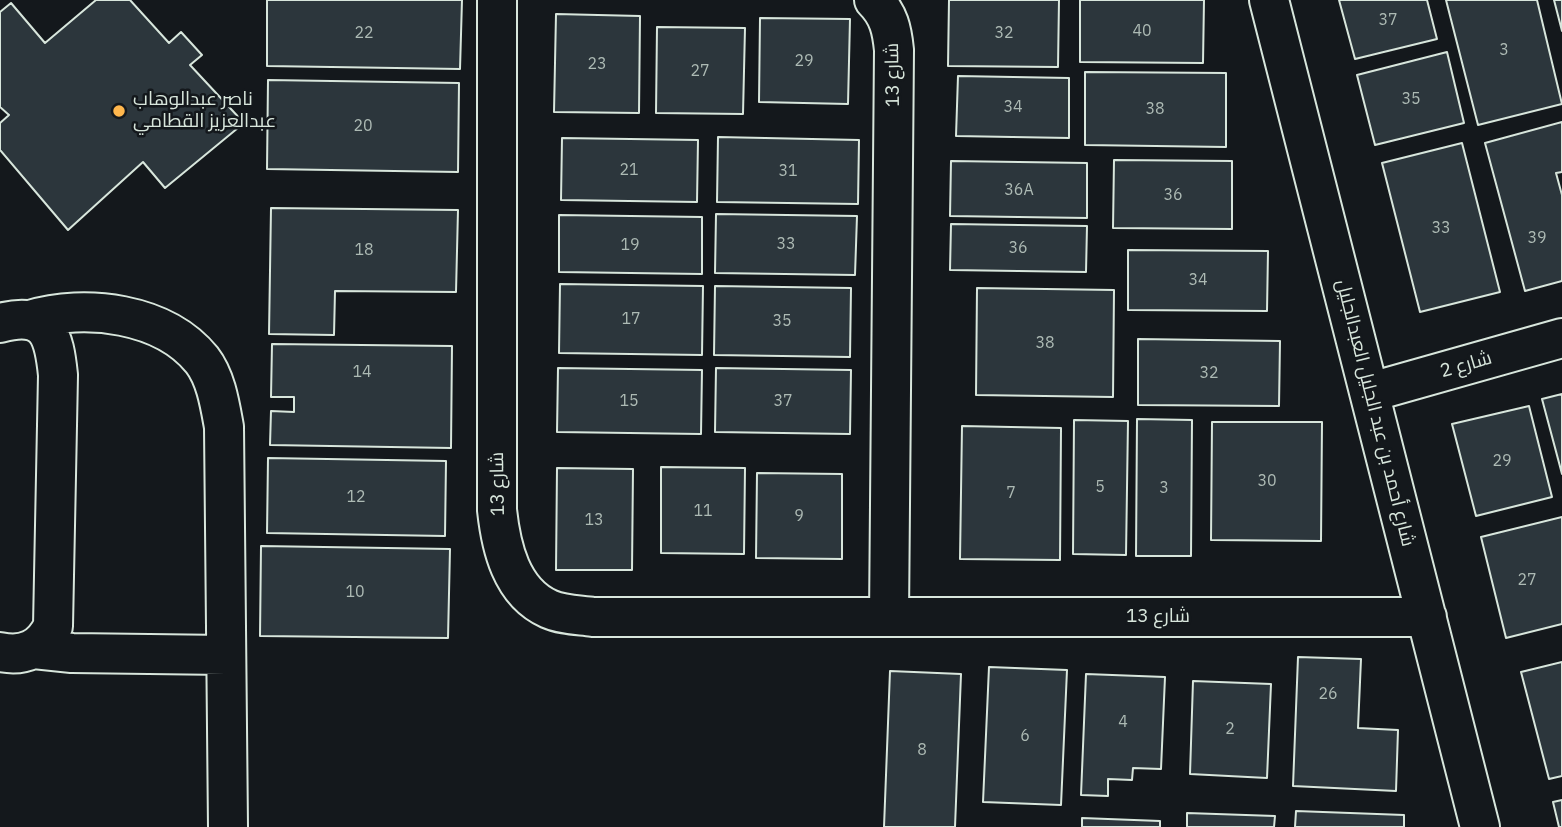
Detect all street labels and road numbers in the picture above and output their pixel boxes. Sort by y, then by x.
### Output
street label: شارع 13 [881,43,905,107]
street label: شارع أحمد بن عبد الجليل العبدالجليل [1331,277,1419,549]
street label: شارع 2 [1438,347,1494,383]
street label: شارع 13 [486,452,510,516]
street label: شارع 13 [1126,606,1190,628]

